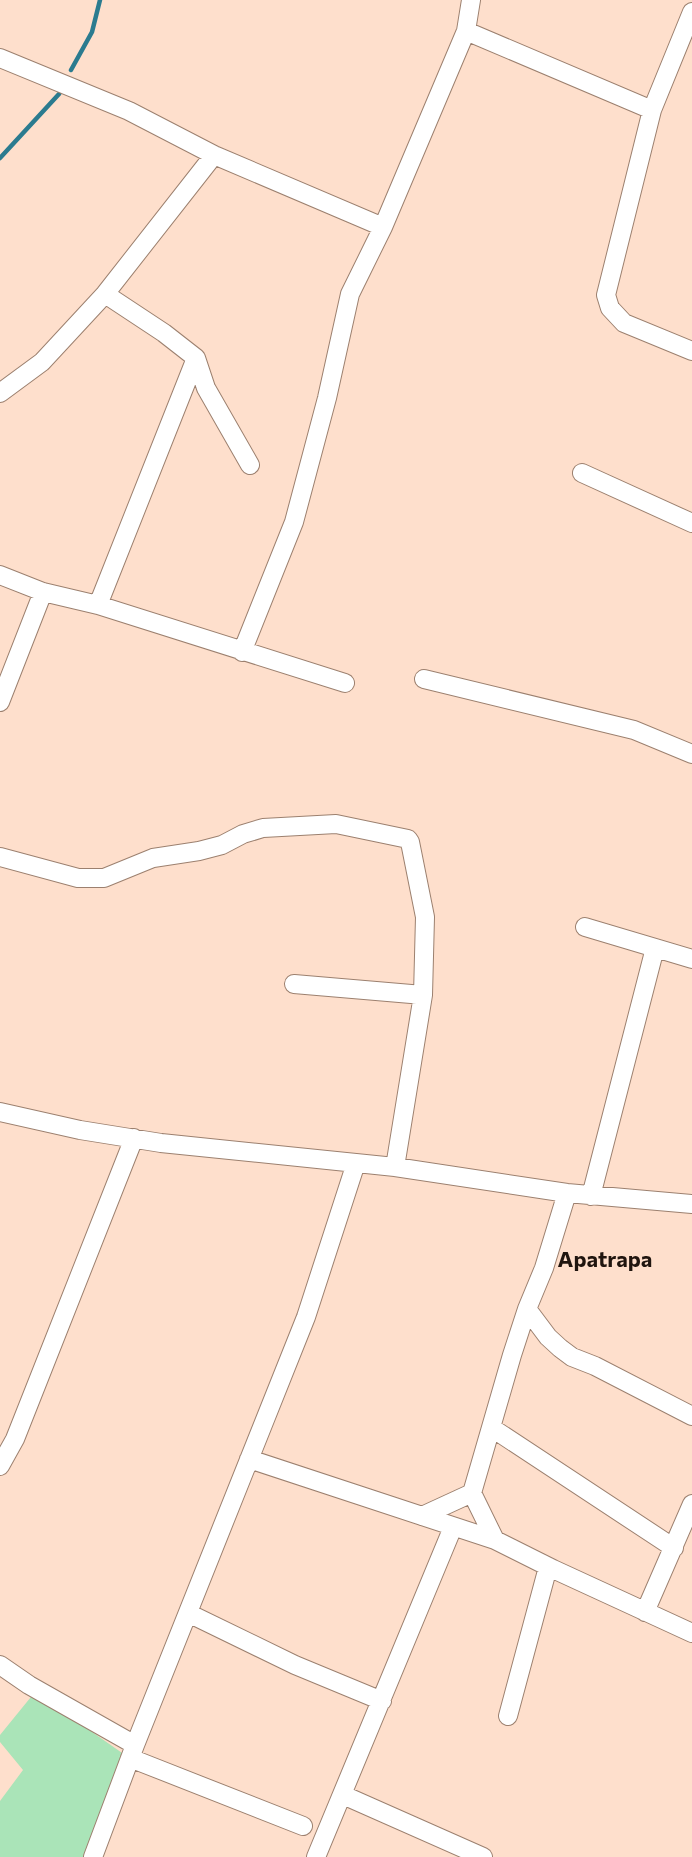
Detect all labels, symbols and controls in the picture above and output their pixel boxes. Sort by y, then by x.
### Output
district label: Apatrapa [558,1245,652,1272]

